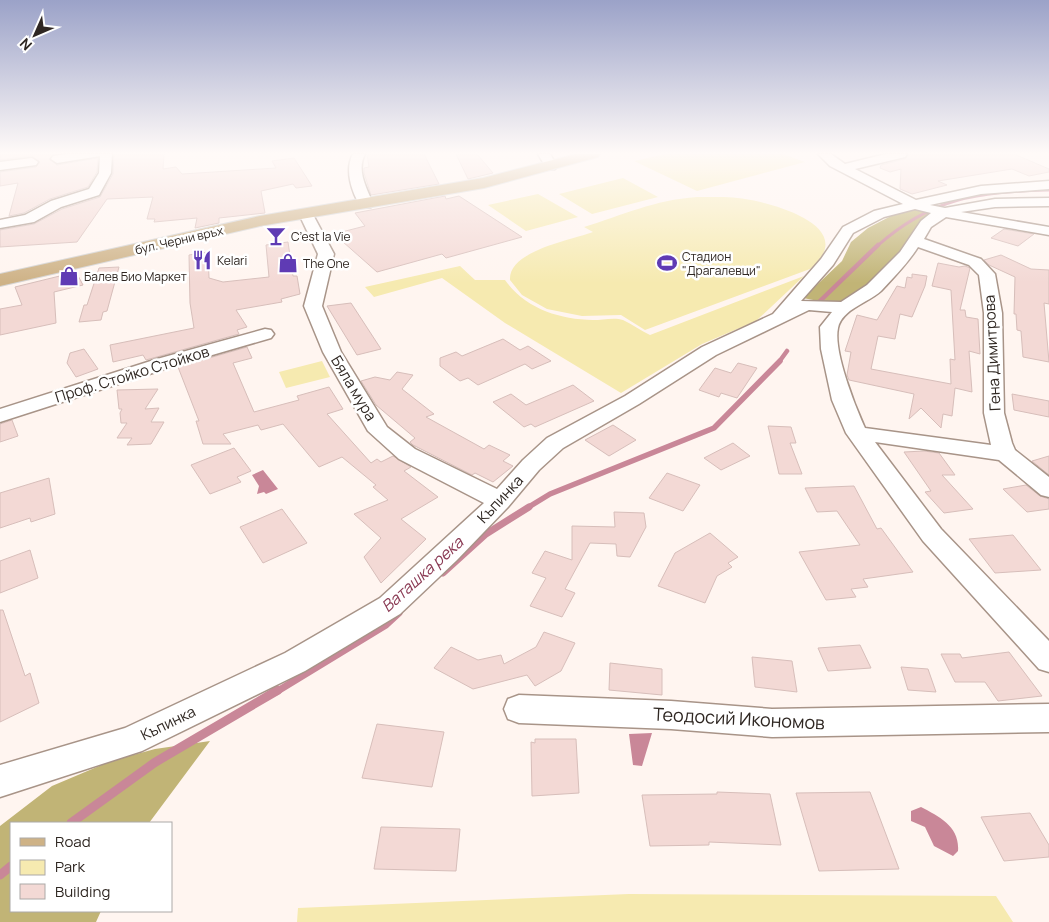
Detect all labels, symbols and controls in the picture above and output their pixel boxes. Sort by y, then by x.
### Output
north arrow [10,10,60,60]
text: N [15,34,36,55]
street label: бул. Черни връх [133,221,225,258]
bar icon: C’est la Vie [265,225,287,247]
place label: C’est la Vie [291,228,351,245]
place label: Стадион "Драгалевци" [682,248,761,279]
restaurant icon: Kelari [191,249,213,271]
place label: Kelari [217,252,247,269]
shop icon: The One [277,252,299,274]
sports icon: Стадион "Драгалевци" [656,252,678,274]
place label: The One [303,255,349,272]
shop icon: Балев Био Маркет [58,265,80,287]
place label: Балев Био Маркет [84,268,187,285]
street label: Гена Димитрова [978,294,1006,412]
street label: Проф. Стойко Стойков [52,341,212,407]
street label: Бяла мура [326,351,382,425]
street label: Къпинка [472,470,528,528]
water label: Ваташка река [376,531,469,617]
street label: Къпинка [137,701,199,745]
street label: Теодосий Икономов [653,702,826,734]
legend [10,822,172,912]
text: Road [55,831,91,852]
text: Park [55,856,85,877]
text: Building [55,881,110,902]

